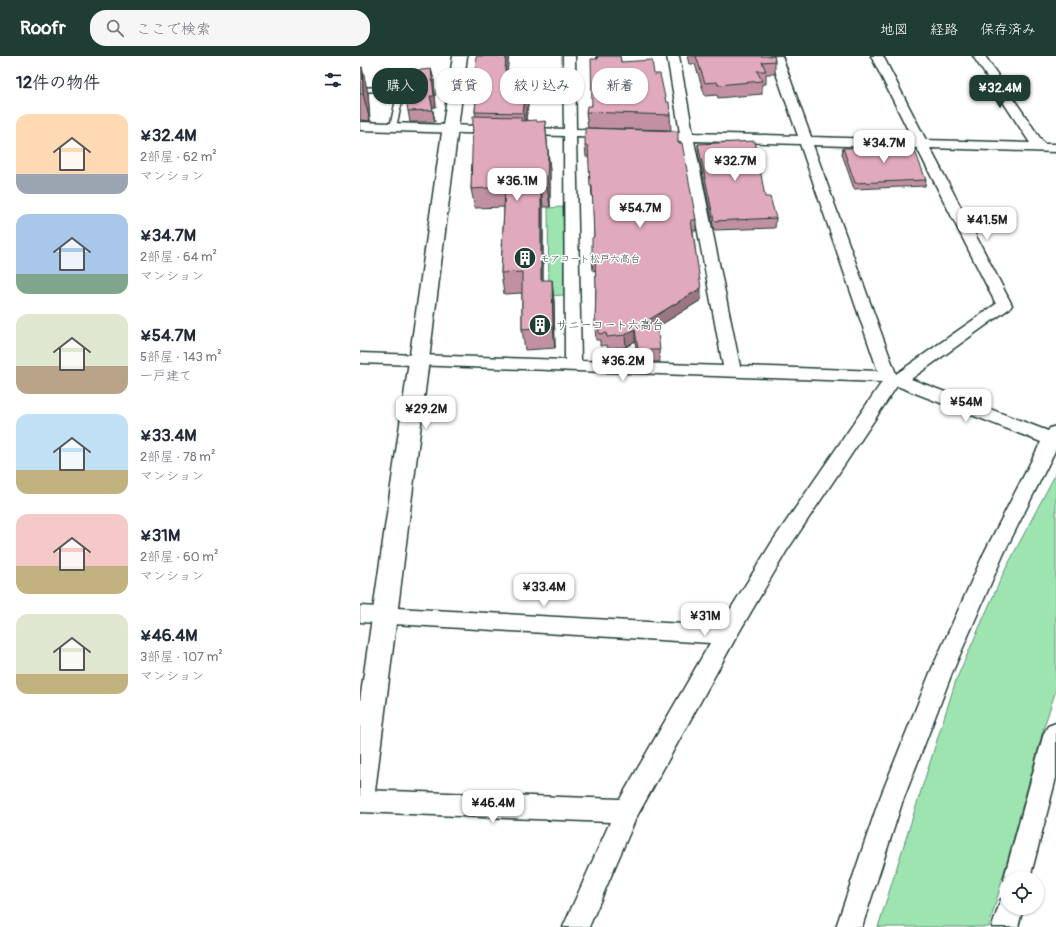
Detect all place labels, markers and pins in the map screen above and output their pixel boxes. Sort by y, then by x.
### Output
pin: ¥32.4M [967,75,1033,109]
pin: ¥34.7M [851,130,917,164]
pin: ¥32.7M [702,148,768,182]
pin: ¥36.1M [484,168,550,202]
pin: ¥54.7M [607,195,673,229]
pin: ¥41.5M [954,207,1020,241]
building icon: モアコート松戸六高台 [512,245,538,271]
place label: モアコート松戸六高台 [540,253,640,265]
building icon: サニーコート六高台 [527,312,553,338]
place label: サニーコート六高台 [556,318,664,333]
pin: ¥36.2M [590,348,656,382]
pin: ¥54M [942,389,990,423]
pin: ¥29.2M [393,396,459,430]
pin: ¥33.4M [511,574,577,608]
pin: ¥31M [681,603,729,637]
pin: ¥46.4M [460,790,526,824]

